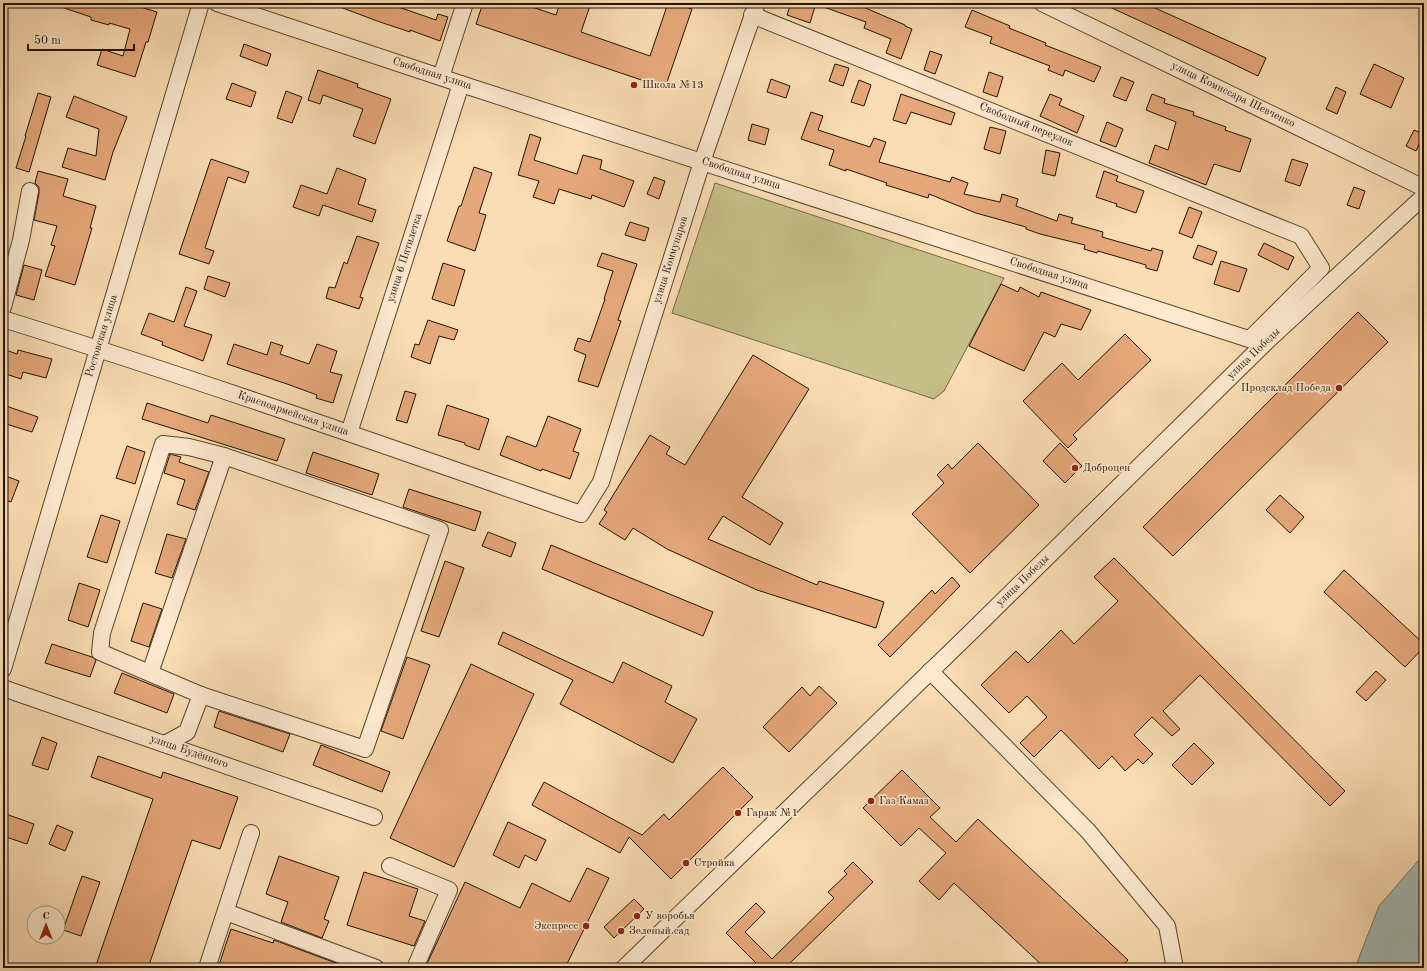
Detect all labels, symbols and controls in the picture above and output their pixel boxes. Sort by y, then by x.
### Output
scale bar [28,26,134,52]
text: 50 m [34,34,61,47]
street label: Свободная улица [391,56,473,92]
street label: улица Комиссара Шевченко [1169,60,1297,130]
marker: Школа №13 [629,80,639,90]
place label: Школа №13 [642,80,704,91]
street label: Свободный переулок [978,101,1075,149]
street label: Свободная улица [700,156,782,192]
street label: улица 6 Пятилетка [385,212,425,304]
street label: улица Коммунаров [652,215,690,305]
street label: Свободная улица [1008,256,1090,292]
street label: Ростовская улица [84,293,120,379]
street label: улица Победы [1226,326,1282,382]
place label: Продсклад Победа [1241,383,1332,394]
marker: Продсклад Победа [1334,383,1344,393]
street label: Красноармейская улица [236,390,350,438]
marker: Доброцен [1070,463,1080,473]
place label: Доброцен [1083,463,1130,474]
street label: улица Победы [995,553,1051,609]
street label: улица Будённого [148,733,230,771]
marker: Газ Камаз [866,796,876,806]
place label: Газ Камаз [879,796,929,807]
marker: Гараж №1 [733,808,743,818]
place label: Гараж №1 [746,808,798,819]
marker: Стройка [681,858,691,868]
place label: Стройка [694,858,735,869]
north arrow [26,905,66,945]
text: С [42,911,50,922]
marker: У воробья [632,911,642,921]
place label: У воробья [645,911,695,922]
place label: Экспресс [534,921,578,932]
marker: Экспресс [581,921,591,931]
marker: Зеленый сад [616,926,626,936]
place label: Зеленый сад [629,926,690,937]

